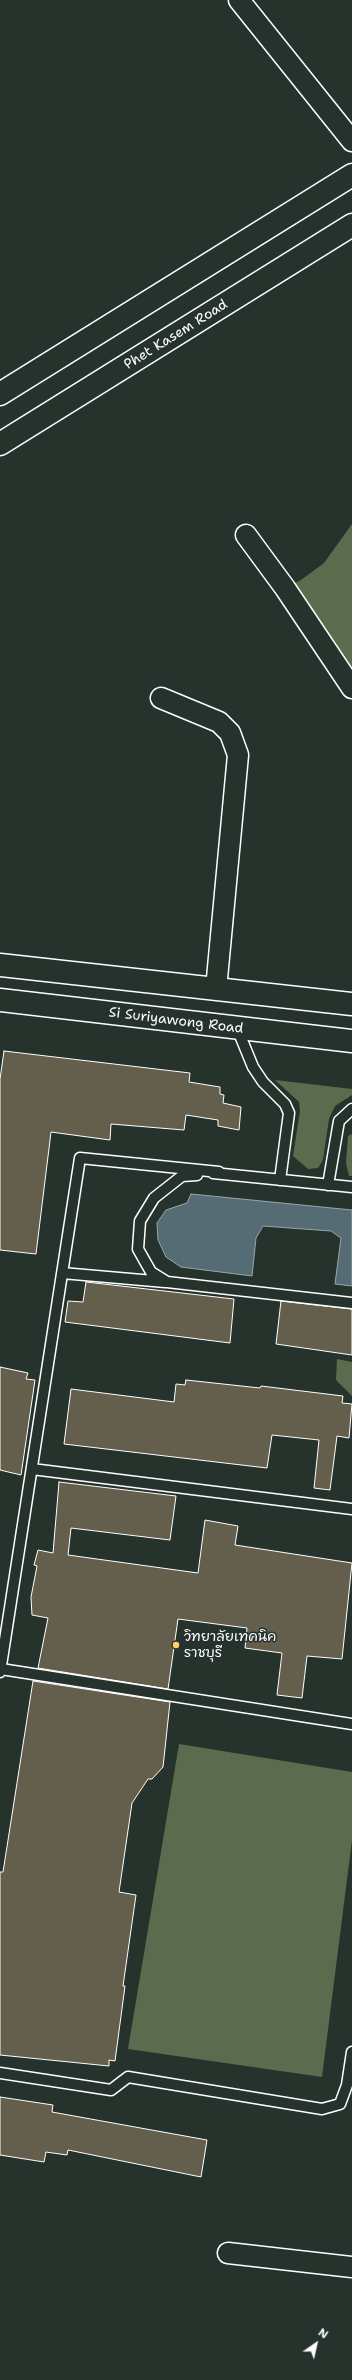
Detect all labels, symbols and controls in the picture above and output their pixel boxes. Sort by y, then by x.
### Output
street label: Phet Kasem Road [121,296,231,374]
street label: Si Suriyawong Road [108,1004,244,1038]
place label: วิทยาลัยเทคนิค ราชบุรี [184,1629,276,1662]
marker: วิทยาลัยเทคนิค ราชบุรี [171,1640,181,1650]
north arrow [296,2324,336,2364]
text: N [315,2325,331,2342]

